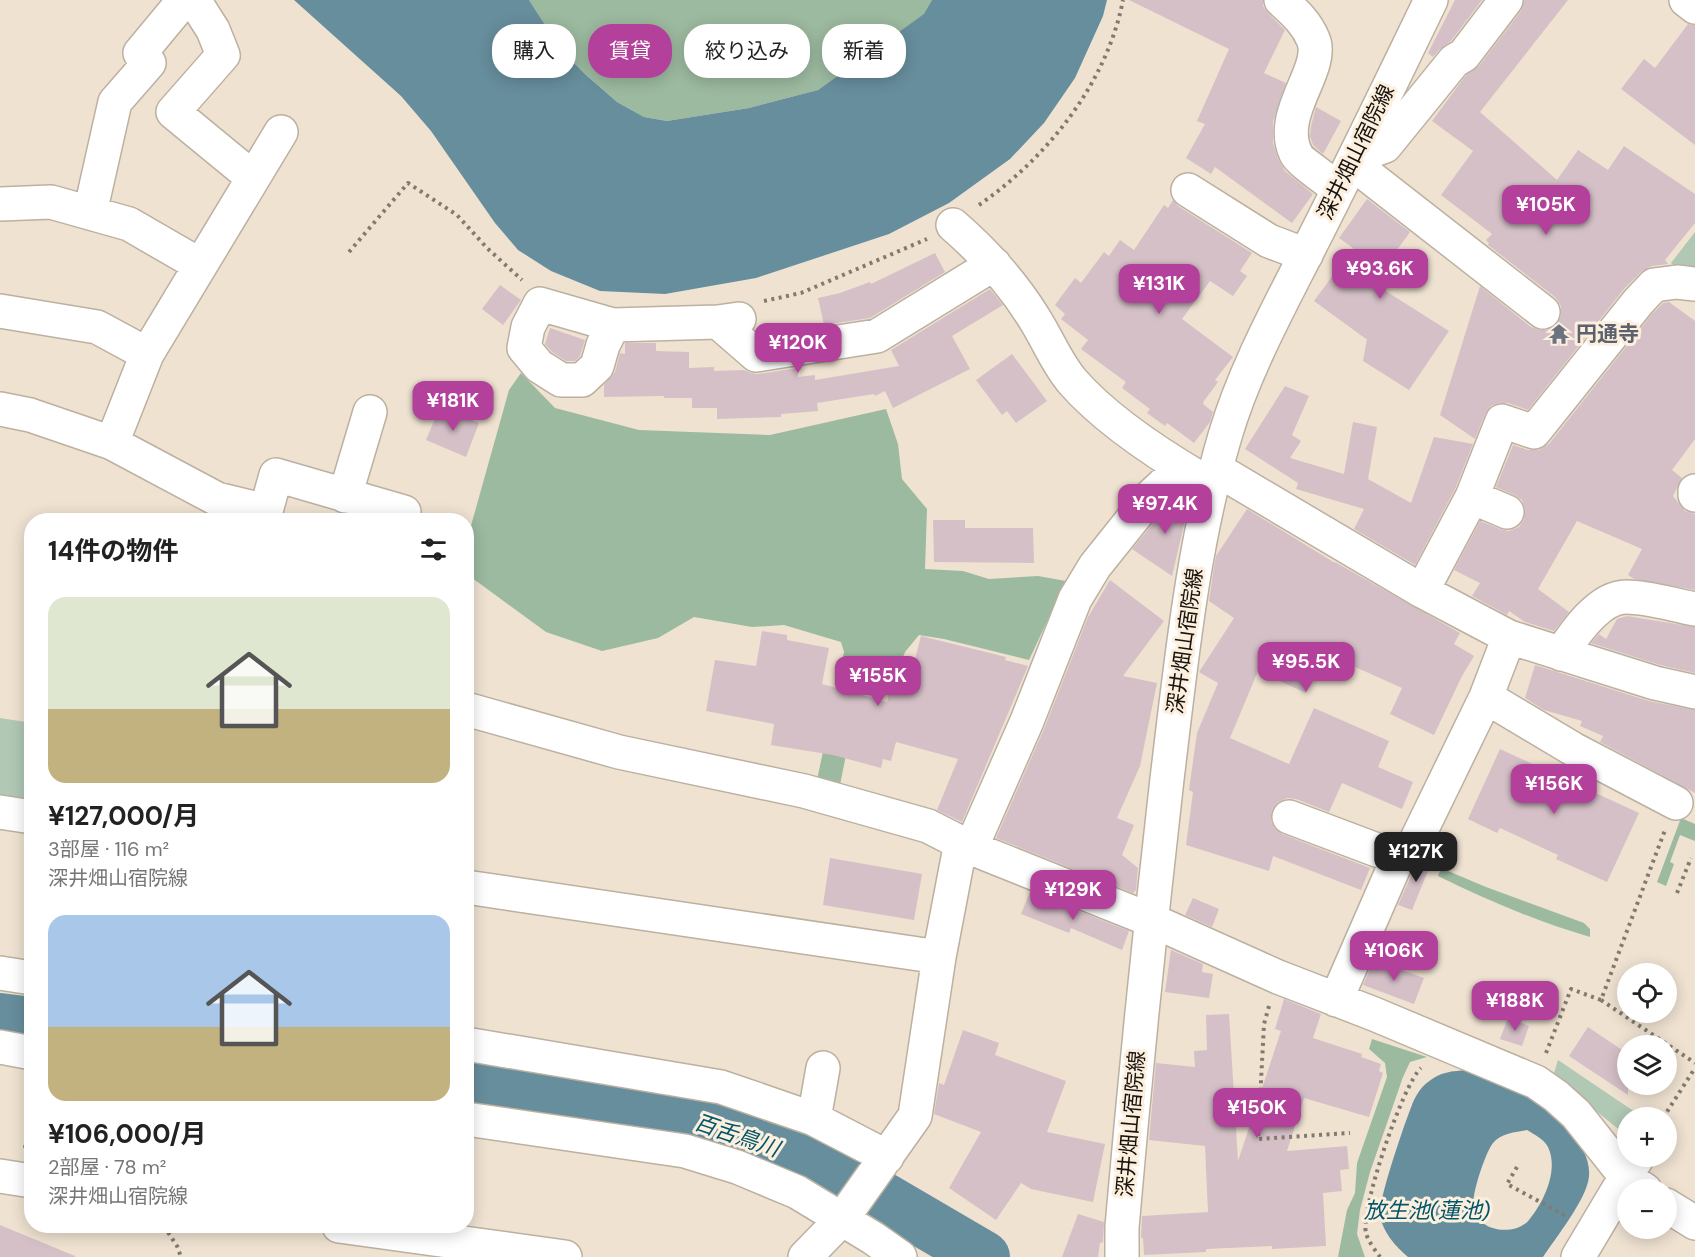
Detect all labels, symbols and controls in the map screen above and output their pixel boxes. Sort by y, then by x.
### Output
chip: 購入 [492,24,576,78]
chip: 賃貸 [588,24,672,78]
chip: 絞り込み [684,24,810,78]
chip: 新着 [822,24,906,78]
street label: 深井畑山宿院線 [1311,80,1401,224]
pin: ¥105K [1504,185,1588,236]
text: ¥105K [1516,191,1576,217]
pin: ¥93.6K [1331,249,1429,300]
text: ¥93.6K [1346,255,1414,281]
pin: ¥131K [1117,264,1201,315]
text: ¥131K [1133,270,1185,296]
place label: 円通寺 [1576,320,1639,348]
temple icon: 円通寺 [1547,322,1571,346]
pin: ¥120K [756,323,840,374]
text: ¥120K [769,329,827,355]
pin: ¥181K [411,381,495,432]
text: ¥181K [427,387,479,413]
pin: ¥97.4K [1116,484,1214,535]
text: ¥97.4K [1132,490,1198,516]
icon: filters [417,533,450,566]
text: 14件の物件 [48,534,178,568]
street label: 深井畑山宿院線 [1161,566,1209,716]
icon: home [195,636,303,744]
pin: ¥95.5K [1257,642,1355,693]
text: ¥95.5K [1272,648,1340,674]
pin: ¥155K [836,656,920,707]
text: ¥155K [849,662,907,688]
pin: ¥156K [1512,764,1596,815]
text: ¥156K [1525,770,1583,796]
text: ¥127,000/月 [48,799,199,833]
pin: ¥127K [1374,832,1458,883]
text: 3部屋 · 116 m² [48,836,169,862]
text: ¥127K [1388,838,1444,864]
text: 深井畑山宿院線 [48,865,188,891]
pin: ¥129K [1031,870,1115,921]
text: ¥129K [1044,876,1102,902]
pin: ¥106K [1352,931,1436,982]
text: ¥106K [1364,937,1424,963]
icon: home [195,954,303,1062]
map controls [1617,963,1677,1239]
button: locate [1617,963,1677,1023]
pin: ¥188K [1473,981,1557,1032]
text: ¥188K [1486,987,1544,1013]
button: layers [1617,1035,1677,1095]
street label: 深井畑山宿院線 [1111,1050,1151,1198]
pin: ¥150K [1215,1088,1299,1139]
text: ¥150K [1227,1094,1287,1120]
water label: 百舌鳥川 [691,1107,785,1164]
button: + [1617,1107,1677,1167]
text: ¥106,000/月 [48,1117,207,1151]
text: 2部屋 · 78 m² [48,1154,166,1180]
button: − [1617,1179,1677,1239]
text: 深井畑山宿院線 [48,1183,188,1209]
water label: 放生池(蓮池) [1364,1196,1490,1225]

